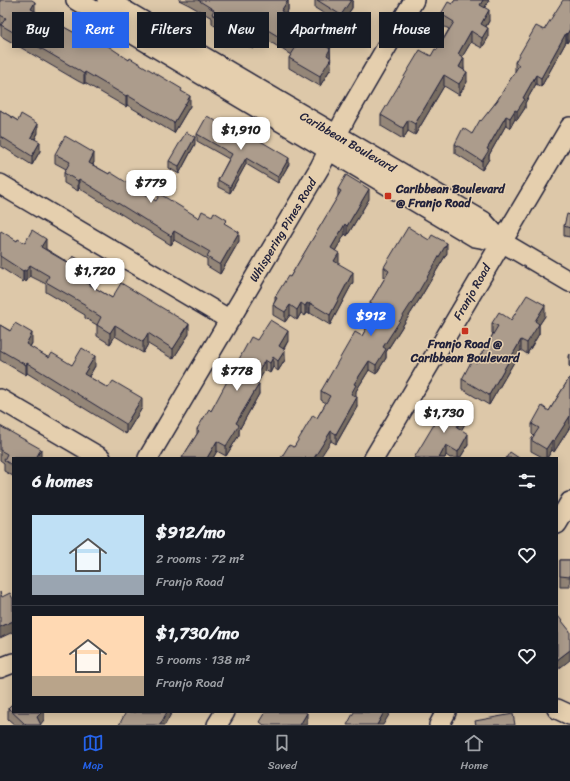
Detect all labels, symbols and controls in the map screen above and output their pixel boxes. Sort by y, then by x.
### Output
chip: Buy [12,12,64,48]
chip: Rent [72,12,129,48]
chip: Filters [137,12,206,48]
chip: New [214,12,269,48]
chip: Apartment [277,12,371,48]
chip: House [379,12,444,48]
street label: Caribbean Boulevard [296,105,401,179]
pin: $1,910 [208,117,274,151]
text: $1,910 [221,118,261,141]
pin: $779 [127,170,175,204]
text: $779 [135,171,167,194]
street label: Whispering Pines Road [243,173,323,286]
place label: Caribbean Boulevard @ Franjo Road [395,178,506,214]
marker: Caribbean Boulevard @ Franjo Road [383,191,393,201]
pin: $1,720 [62,258,128,292]
street label: Franjo Road [447,258,498,324]
text: $1,720 [75,259,115,282]
pin: $912 [347,303,395,337]
text: $912 [356,304,386,327]
marker: Franjo Road @ Caribbean Boulevard [460,326,470,336]
place label: Franjo Road @ Caribbean Boulevard [410,333,521,369]
pin: $778 [213,358,261,392]
text: $778 [221,359,253,382]
pin: $1,730 [411,400,477,434]
text: $1,730 [424,401,464,424]
text: 6 homes [32,466,92,496]
icon: filters [516,470,538,492]
text: $912/mo [156,517,225,547]
icon: home [64,531,112,579]
icon: heart [516,544,538,566]
text: 2 rooms · 72 m² [156,547,244,570]
text: Franjo Road [156,570,223,593]
text: $1,730/mo [156,618,239,648]
icon: home [64,632,112,680]
icon: heart [516,645,538,667]
text: 5 rooms · 138 m² [156,648,250,671]
text: Franjo Road [156,671,223,694]
tab: Map [82,732,104,775]
tab: Saved [268,732,297,775]
tab: Home [461,732,488,775]

